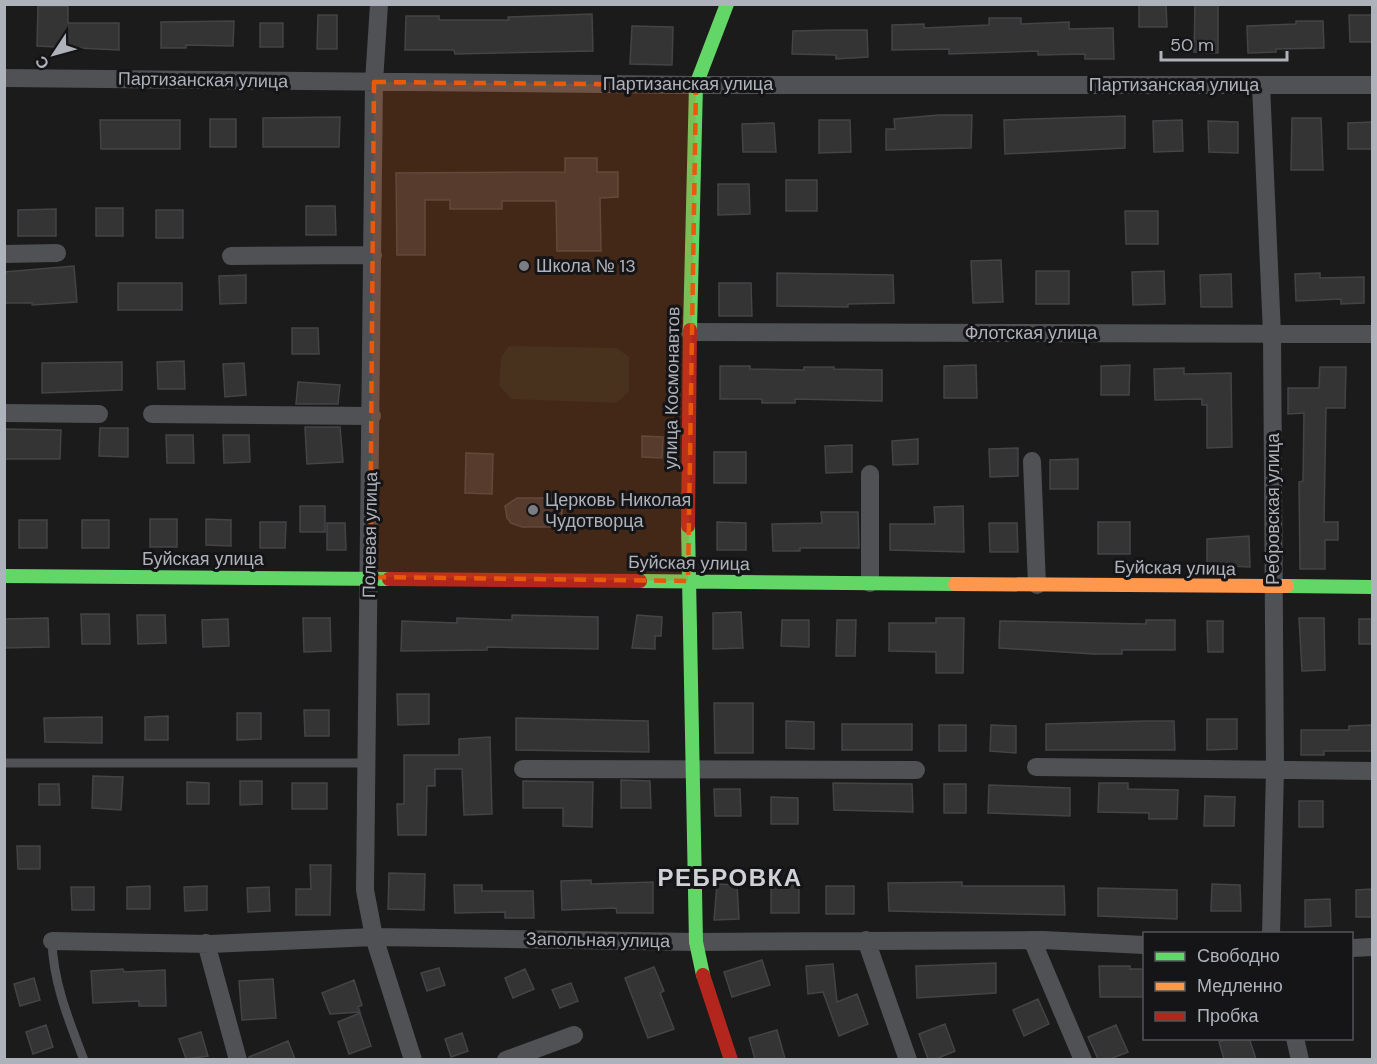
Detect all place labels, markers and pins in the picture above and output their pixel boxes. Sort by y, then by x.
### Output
place label: Школа № 13 [536,254,636,278]
marker: Школа № 13 [517,259,531,273]
place label: Церковь Николая Чудотворца [545,488,691,533]
marker: Церковь Николая Чудотворца [526,503,540,517]

